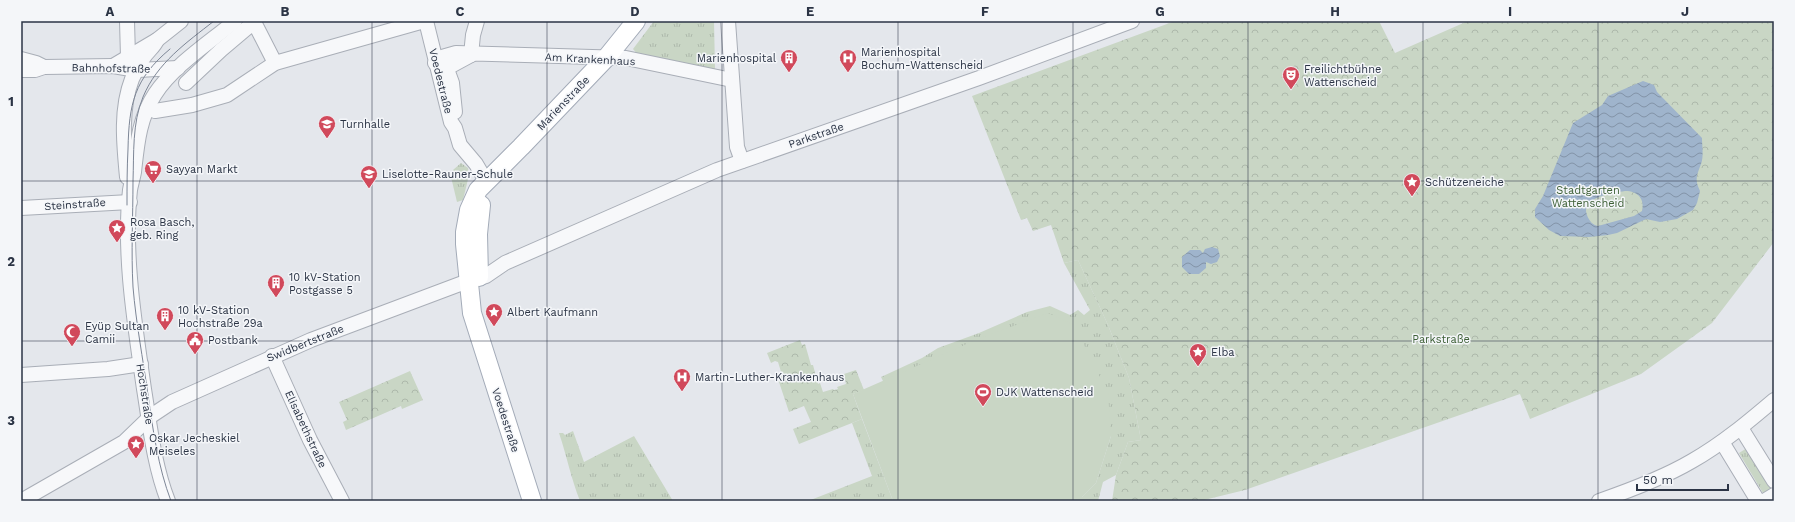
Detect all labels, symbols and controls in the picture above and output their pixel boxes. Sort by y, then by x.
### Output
text: A [106,4,115,19]
text: B [281,4,290,19]
text: C [456,4,465,19]
text: D [630,4,640,19]
text: E [806,4,814,19]
text: F [981,4,989,19]
text: G [1155,4,1165,19]
text: H [1330,4,1340,19]
text: I [1508,4,1512,19]
text: J [1681,4,1689,19]
place label: Marienhospital Bochum-Wattenscheid [861,46,983,72]
street label: Voedestraße [426,47,455,115]
building icon: Marienhospital [779,48,799,73]
hospital icon: Marienhospital Bochum-Wattenscheid [838,48,858,73]
street label: Am Krankenhaus [544,51,636,68]
place label: Marienhospital [697,52,777,65]
street label: Bahnhofstraße [72,61,150,76]
place label: Freilichtbühne Wattenscheid [1304,63,1381,89]
theatre icon: Freilichtbühne Wattenscheid [1281,65,1301,90]
street label: Marienstraße [534,74,592,133]
text: 1 [8,94,14,109]
school or university icon: Turnhalle [317,114,337,139]
place label: Turnhalle [340,118,390,131]
street label: Parkstraße [787,120,846,151]
supermarket icon: Sayyan Markt [143,159,163,184]
place label: Sayyan Markt [166,163,238,176]
school or university icon: Liselotte-Rauner-Schule [359,164,379,189]
place label: Liselotte-Rauner-Schule [382,168,513,181]
place icon: Schützeneiche [1402,172,1422,197]
place label: Schützeneiche [1425,176,1504,189]
park label: Stadtgarten Wattenscheid [1552,184,1624,210]
street label: Steinstraße [44,196,106,213]
place label: Rosa Basch, geb. Ring [130,216,194,242]
place icon: Rosa Basch, geb. Ring [107,218,127,243]
text: 2 [7,254,15,269]
place label: 10 kV-Station Postgasse 5 [289,271,361,297]
building icon: 10 kV-Station Postgasse 5 [266,273,286,298]
place icon: Albert Kaufmann [484,302,504,327]
place label: 10 kV-Station Hochstraße 29a [178,304,263,330]
building icon: 10 kV-Station Hochstraße 29a [155,306,175,331]
place label: Albert Kaufmann [507,306,598,319]
place label: Eyüp Sultan Camii [85,320,149,346]
mosque icon: Eyüp Sultan Camii [62,322,82,347]
street label: Swidbertstraße [265,322,346,365]
public building icon: Postbank [185,330,205,355]
park label: Parkstraße [1412,333,1470,346]
place label: Postbank [208,334,258,347]
place icon: Elba [1188,342,1208,367]
place label: Elba [1211,346,1235,359]
street label: Hochstraße [133,363,156,426]
hospital icon: Martin-Luther-Krankenhaus [672,367,692,392]
place label: Martin-Luther-Krankenhaus [695,371,845,384]
sports icon: DJK Wattenscheid [973,382,993,407]
street label: Voedestraße [489,386,522,454]
place label: DJK Wattenscheid [996,386,1093,399]
street label: Elisabethstraße [282,388,329,470]
text: 3 [7,413,15,428]
place label: Oskar Jecheskiel Meiseles [149,432,240,458]
place icon: Oskar Jecheskiel Meiseles [126,434,146,459]
scale bar [1637,466,1728,492]
text: 50 m [1643,473,1673,487]

